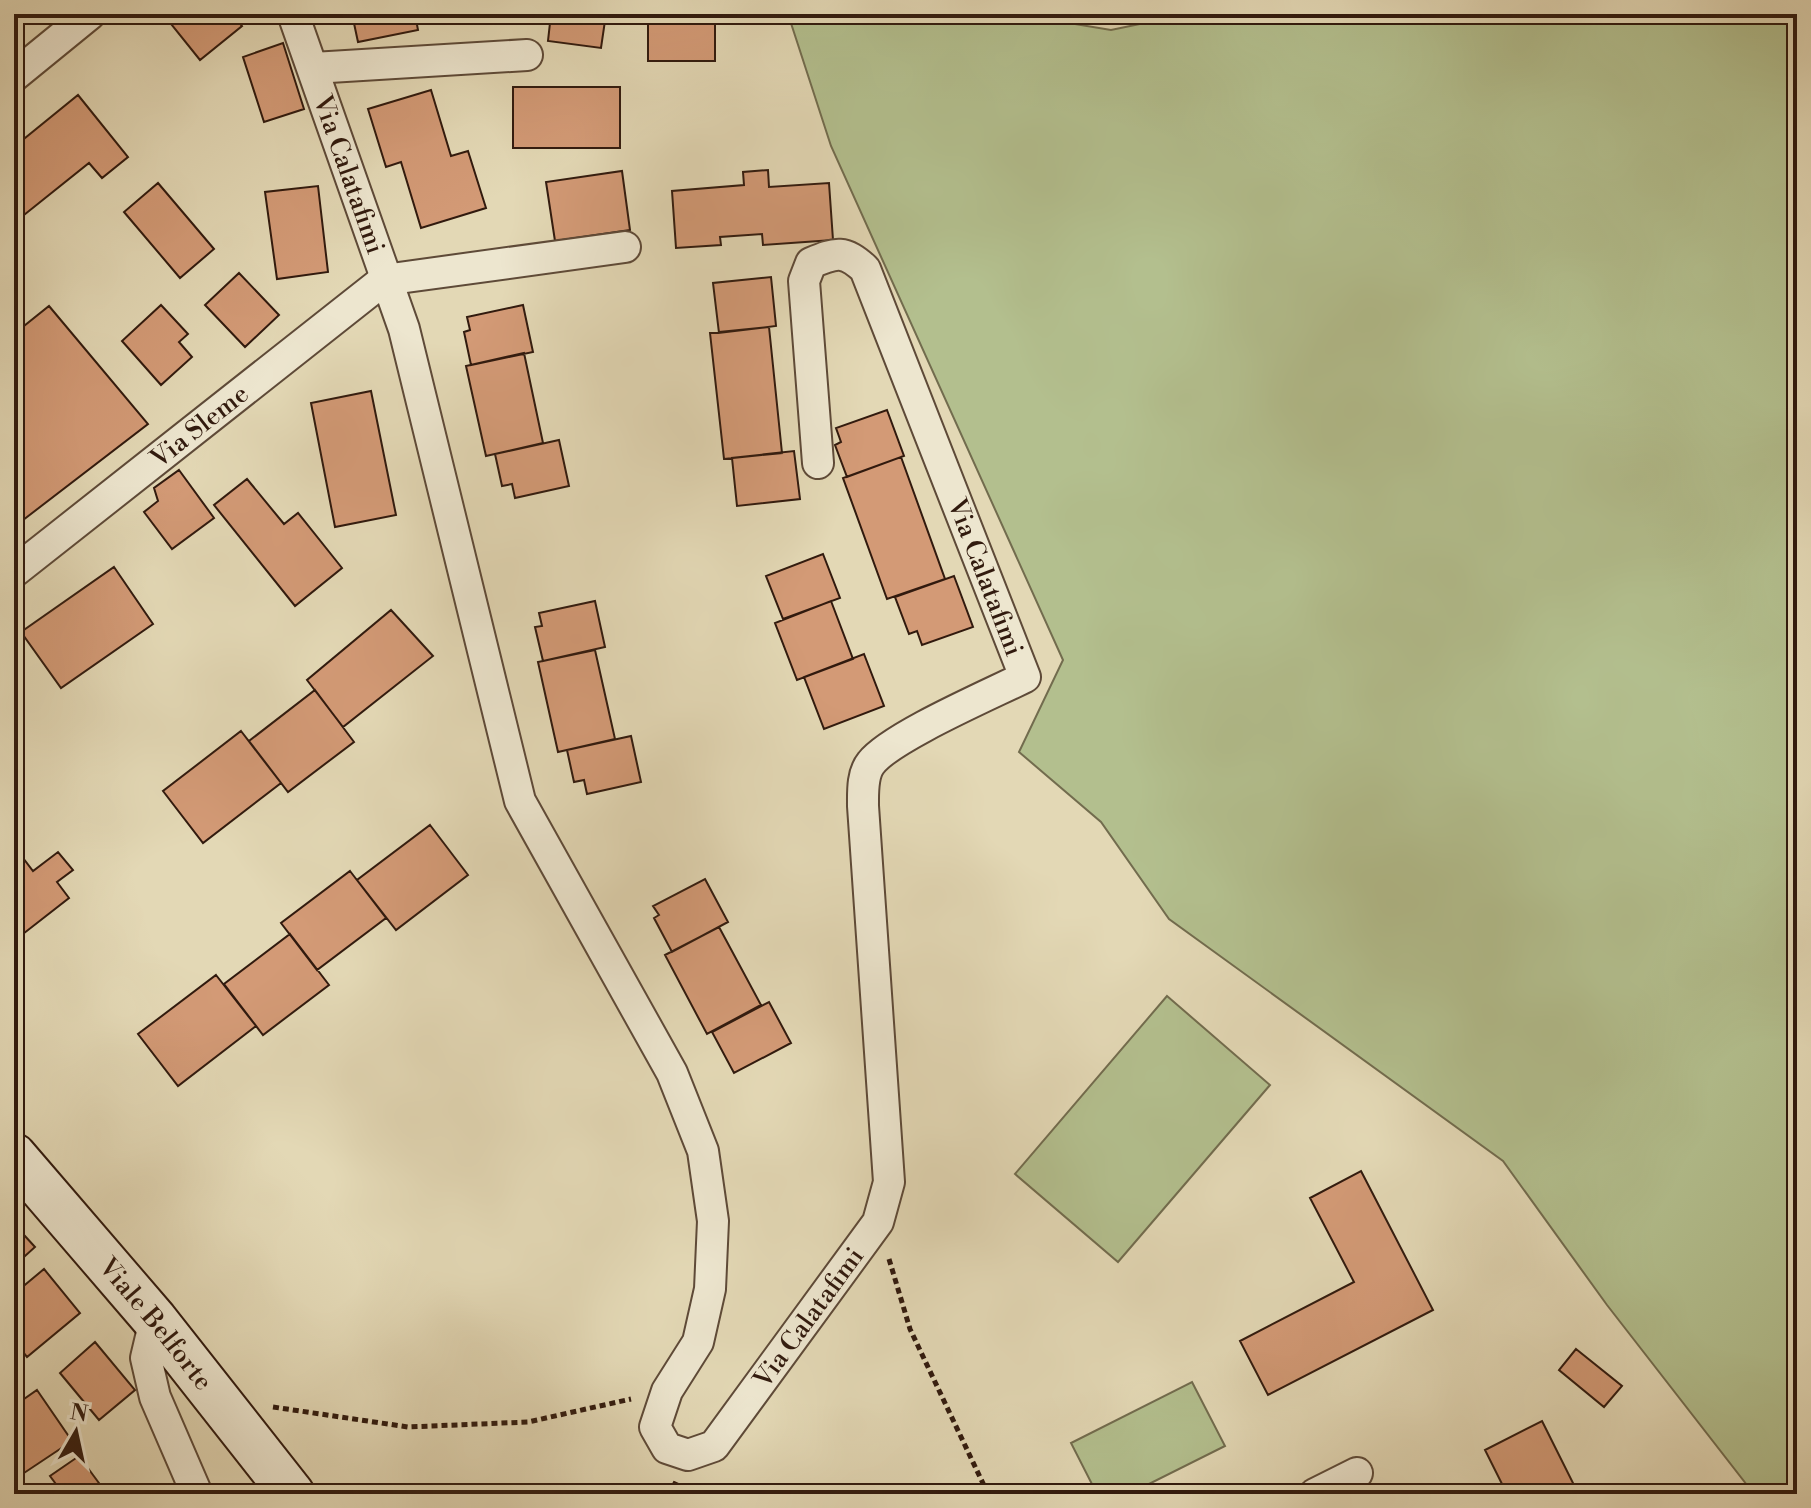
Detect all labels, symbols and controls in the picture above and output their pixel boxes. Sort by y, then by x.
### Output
street label: Via Calatafimi [306,90,391,258]
street label: Via Sleme [144,378,255,476]
street label: Via Calatafimi [940,493,1030,661]
street label: Via Calatafimi [746,1241,871,1395]
street label: Viale Belforte [91,1251,219,1397]
north arrow [36,1392,116,1472]
text: N [68,1399,90,1429]

